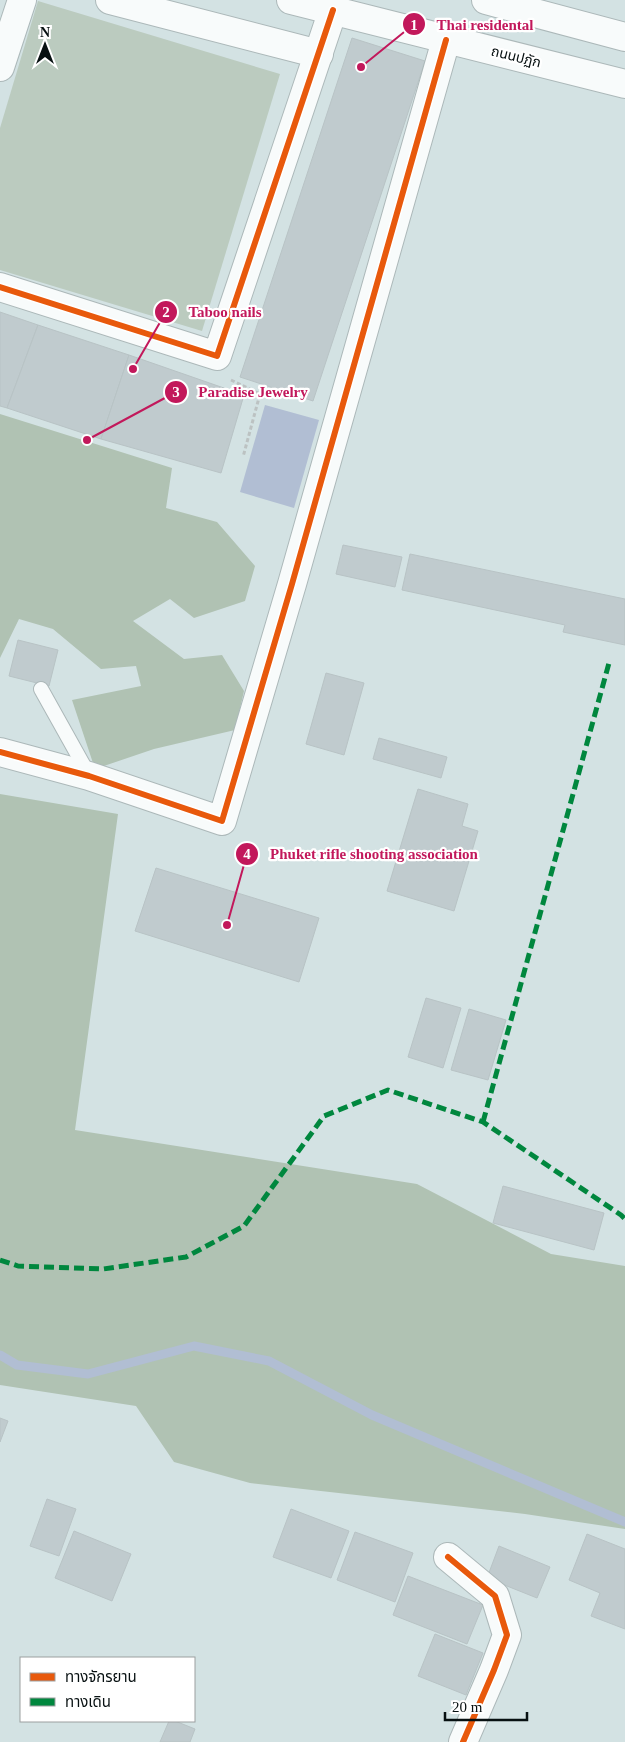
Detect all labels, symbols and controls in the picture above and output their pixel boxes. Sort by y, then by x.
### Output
callout: Thai residental [401,9,543,39]
text: 1 [410,17,418,33]
text: Thai residental [437,17,533,33]
north arrow [20,20,70,70]
text: N [40,25,50,40]
street label: ถนนปฏัก [489,44,543,70]
callout: Taboo nails [154,297,272,327]
text: 2 [162,304,170,320]
text: Taboo nails [188,304,262,320]
callout: Paradise Jewelry [164,377,318,407]
text: 3 [172,384,180,400]
text: Paradise Jewelry [198,384,308,400]
callout: Phuket rifle shooting association [235,839,488,869]
text: 4 [243,846,251,862]
text: Phuket rifle shooting association [270,846,479,862]
legend [20,1657,195,1722]
text: ทางจักรยาน [65,1669,137,1685]
scale bar [445,1690,528,1722]
text: ทางเดิน [65,1694,111,1710]
text: 20 m [452,1699,483,1715]

